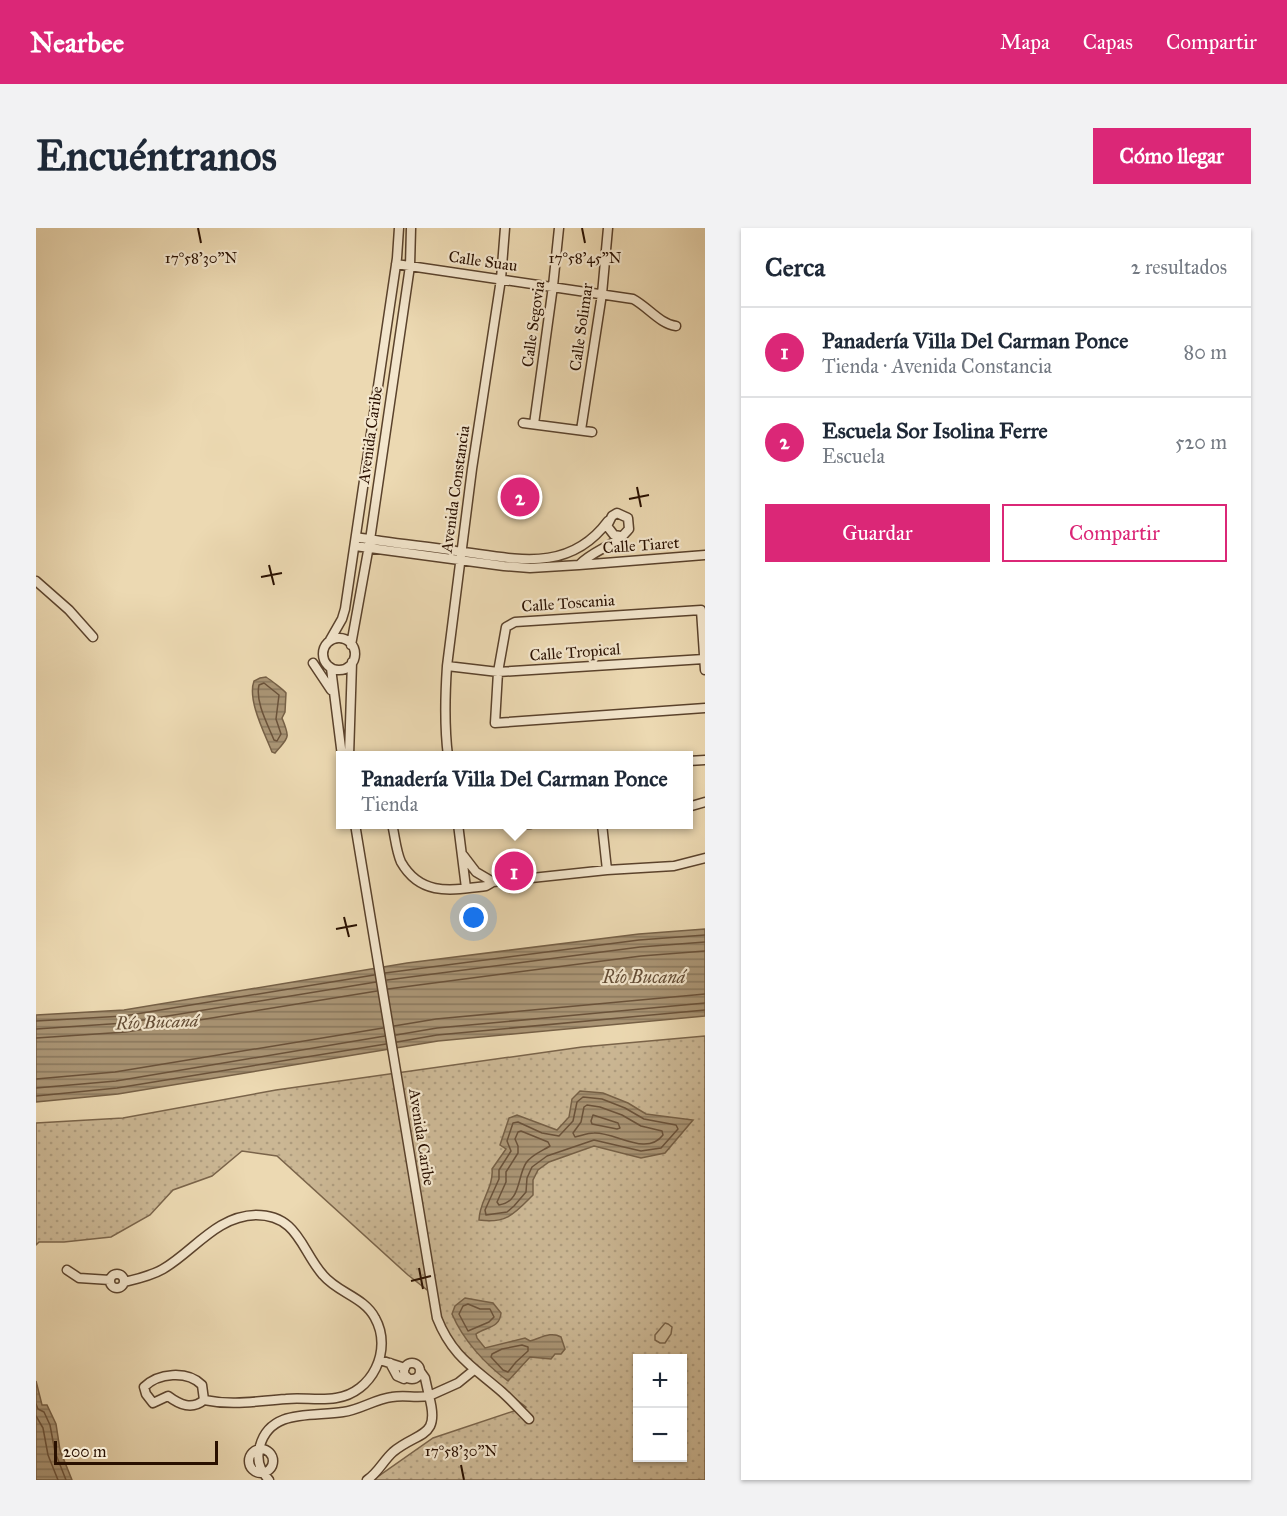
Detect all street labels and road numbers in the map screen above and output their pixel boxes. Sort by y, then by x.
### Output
street label: Calle Suau [447,247,519,275]
street label: Calle Segovia [518,280,549,368]
street label: Calle Solimar [565,282,597,372]
street label: Avenida Caribe [354,385,386,486]
street label: Avenida Constancia [437,424,473,555]
street label: Calle Tiaret [602,533,680,557]
street label: Calle Toscania [521,590,615,616]
street label: Calle Tropical [529,639,622,665]
street label: Avenida Caribe [405,1086,439,1187]

